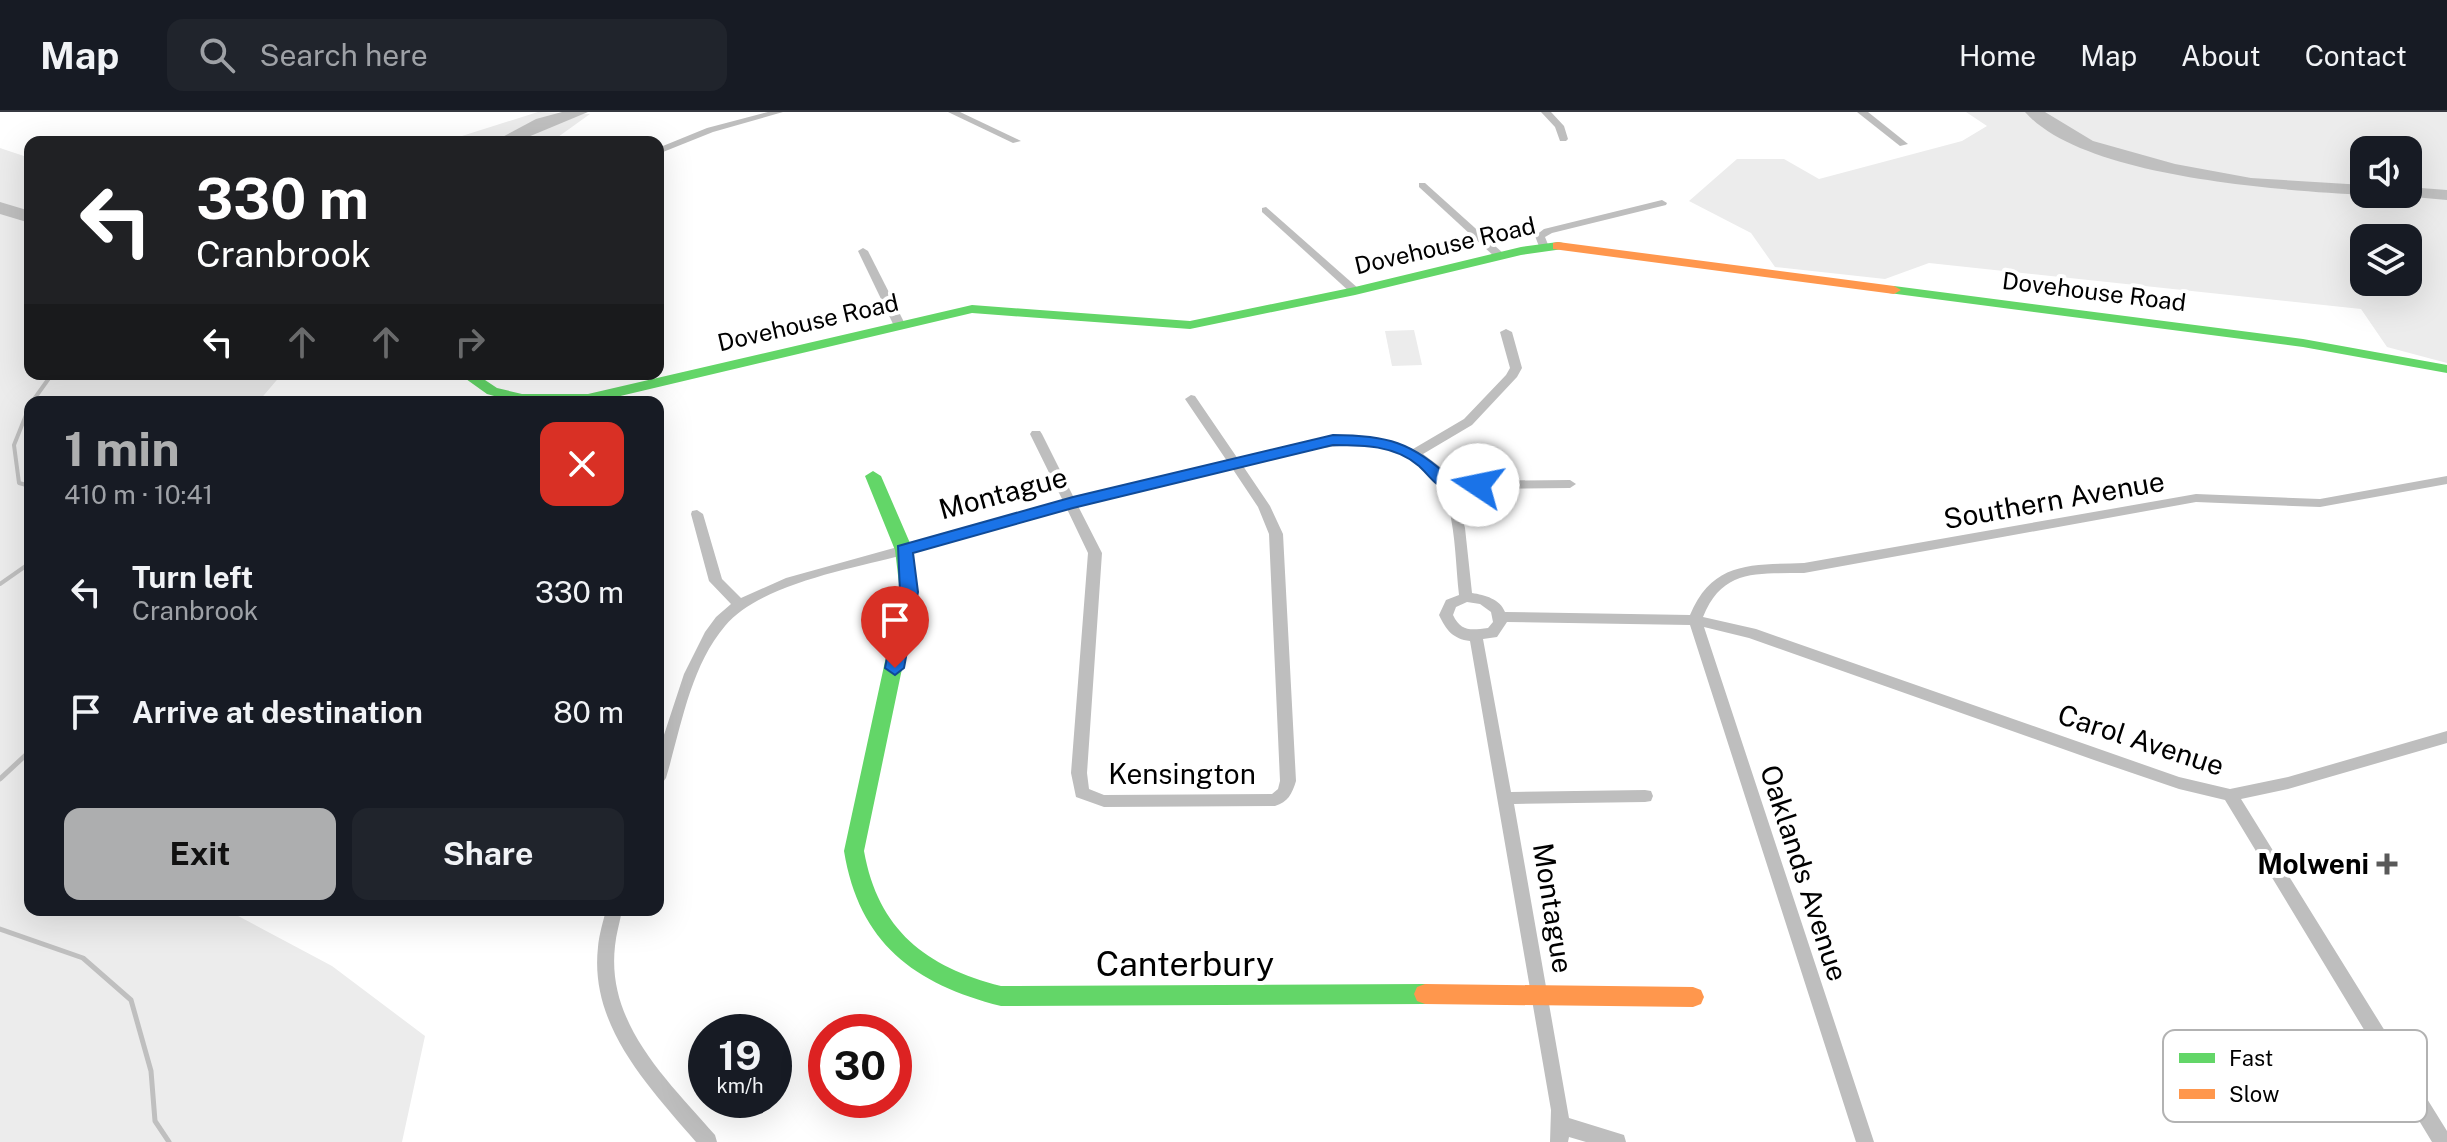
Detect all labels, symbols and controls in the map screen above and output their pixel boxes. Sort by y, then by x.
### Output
search box [167,19,727,91]
text: Map [40,33,119,78]
icon: search [195,33,239,77]
text: Search here [259,37,428,73]
text: Home [1959,39,2036,72]
text: Map [2080,39,2137,72]
text: About [2181,39,2261,72]
text: Contact [2305,39,2407,72]
map controls [2350,136,2422,296]
button: sound [2350,136,2422,208]
text: 330 m [196,166,369,232]
icon: left [64,168,168,272]
street label: Dovehouse Road [1352,211,1538,279]
button: layers [2350,224,2422,296]
text: Cranbrook [196,233,371,275]
street label: Dovehouse Road [2001,266,2188,316]
street label: Dovehouse Road [715,288,901,356]
icon: left [196,320,240,364]
icon: ahead [280,320,324,364]
icon: ahead [364,320,408,364]
icon: right [448,320,492,364]
text: 1 min [64,420,180,477]
button: close [540,422,624,506]
position arrow [1436,443,1520,527]
street label: Montague [935,460,1071,525]
street label: Southern Avenue [1941,464,2167,535]
text: 410 m · 10:41 [64,479,213,510]
text: Turn left [132,559,253,595]
icon: left [64,570,108,614]
text: 330 m [535,574,624,610]
pin [861,586,929,668]
text: Cranbrook [132,595,258,626]
icon: arrive [873,598,917,642]
icon: arrive [64,690,108,734]
text: Arrive at destination [132,694,423,730]
text: 80 m [553,694,624,730]
street label: Carol Avenue [2054,697,2228,782]
street label: Kensington [1108,757,1256,790]
street label: Oaklands Avenue [1754,761,1855,985]
button: Exit [64,808,336,900]
button: Share [352,808,624,900]
street label: Montague [1527,840,1580,975]
place label: Molweni [2257,847,2369,880]
marker: Molweni [2376,853,2398,875]
street label: Canterbury [1096,944,1274,984]
speed limit sign: 30 [808,1014,912,1118]
legend [2163,1030,2427,1122]
text: 19 [718,1032,762,1079]
text: Fast [2229,1045,2273,1071]
text: km/h [716,1074,764,1098]
text: Slow [2229,1081,2279,1107]

